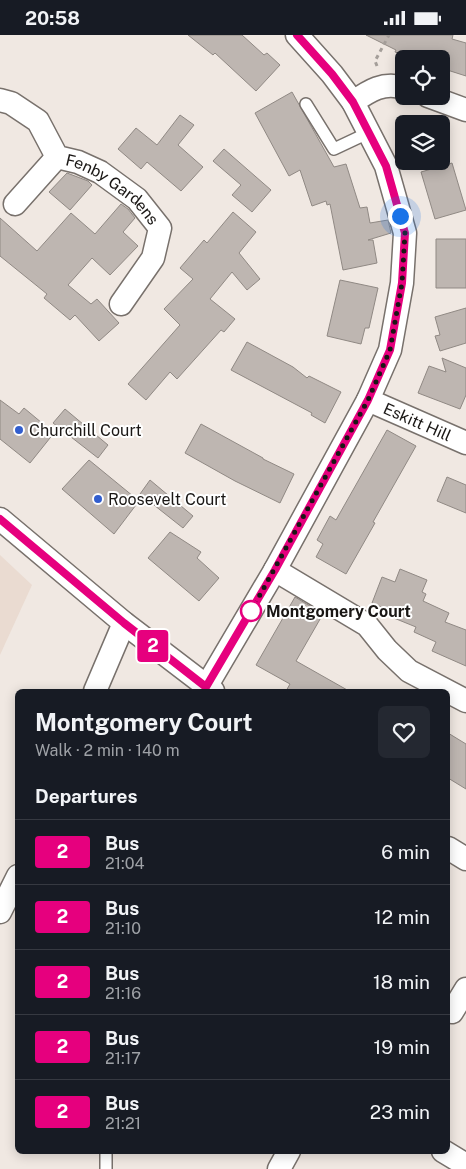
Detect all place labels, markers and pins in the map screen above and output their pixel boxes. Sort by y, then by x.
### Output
place label: Churchill Court [29,421,142,440]
marker: Churchill Court [13,424,25,436]
place label: Roosevelt Court [108,490,227,509]
marker: Roosevelt Court [92,493,104,505]
marker: Montgomery Court [240,600,262,622]
place label: Montgomery Court [266,602,411,621]

